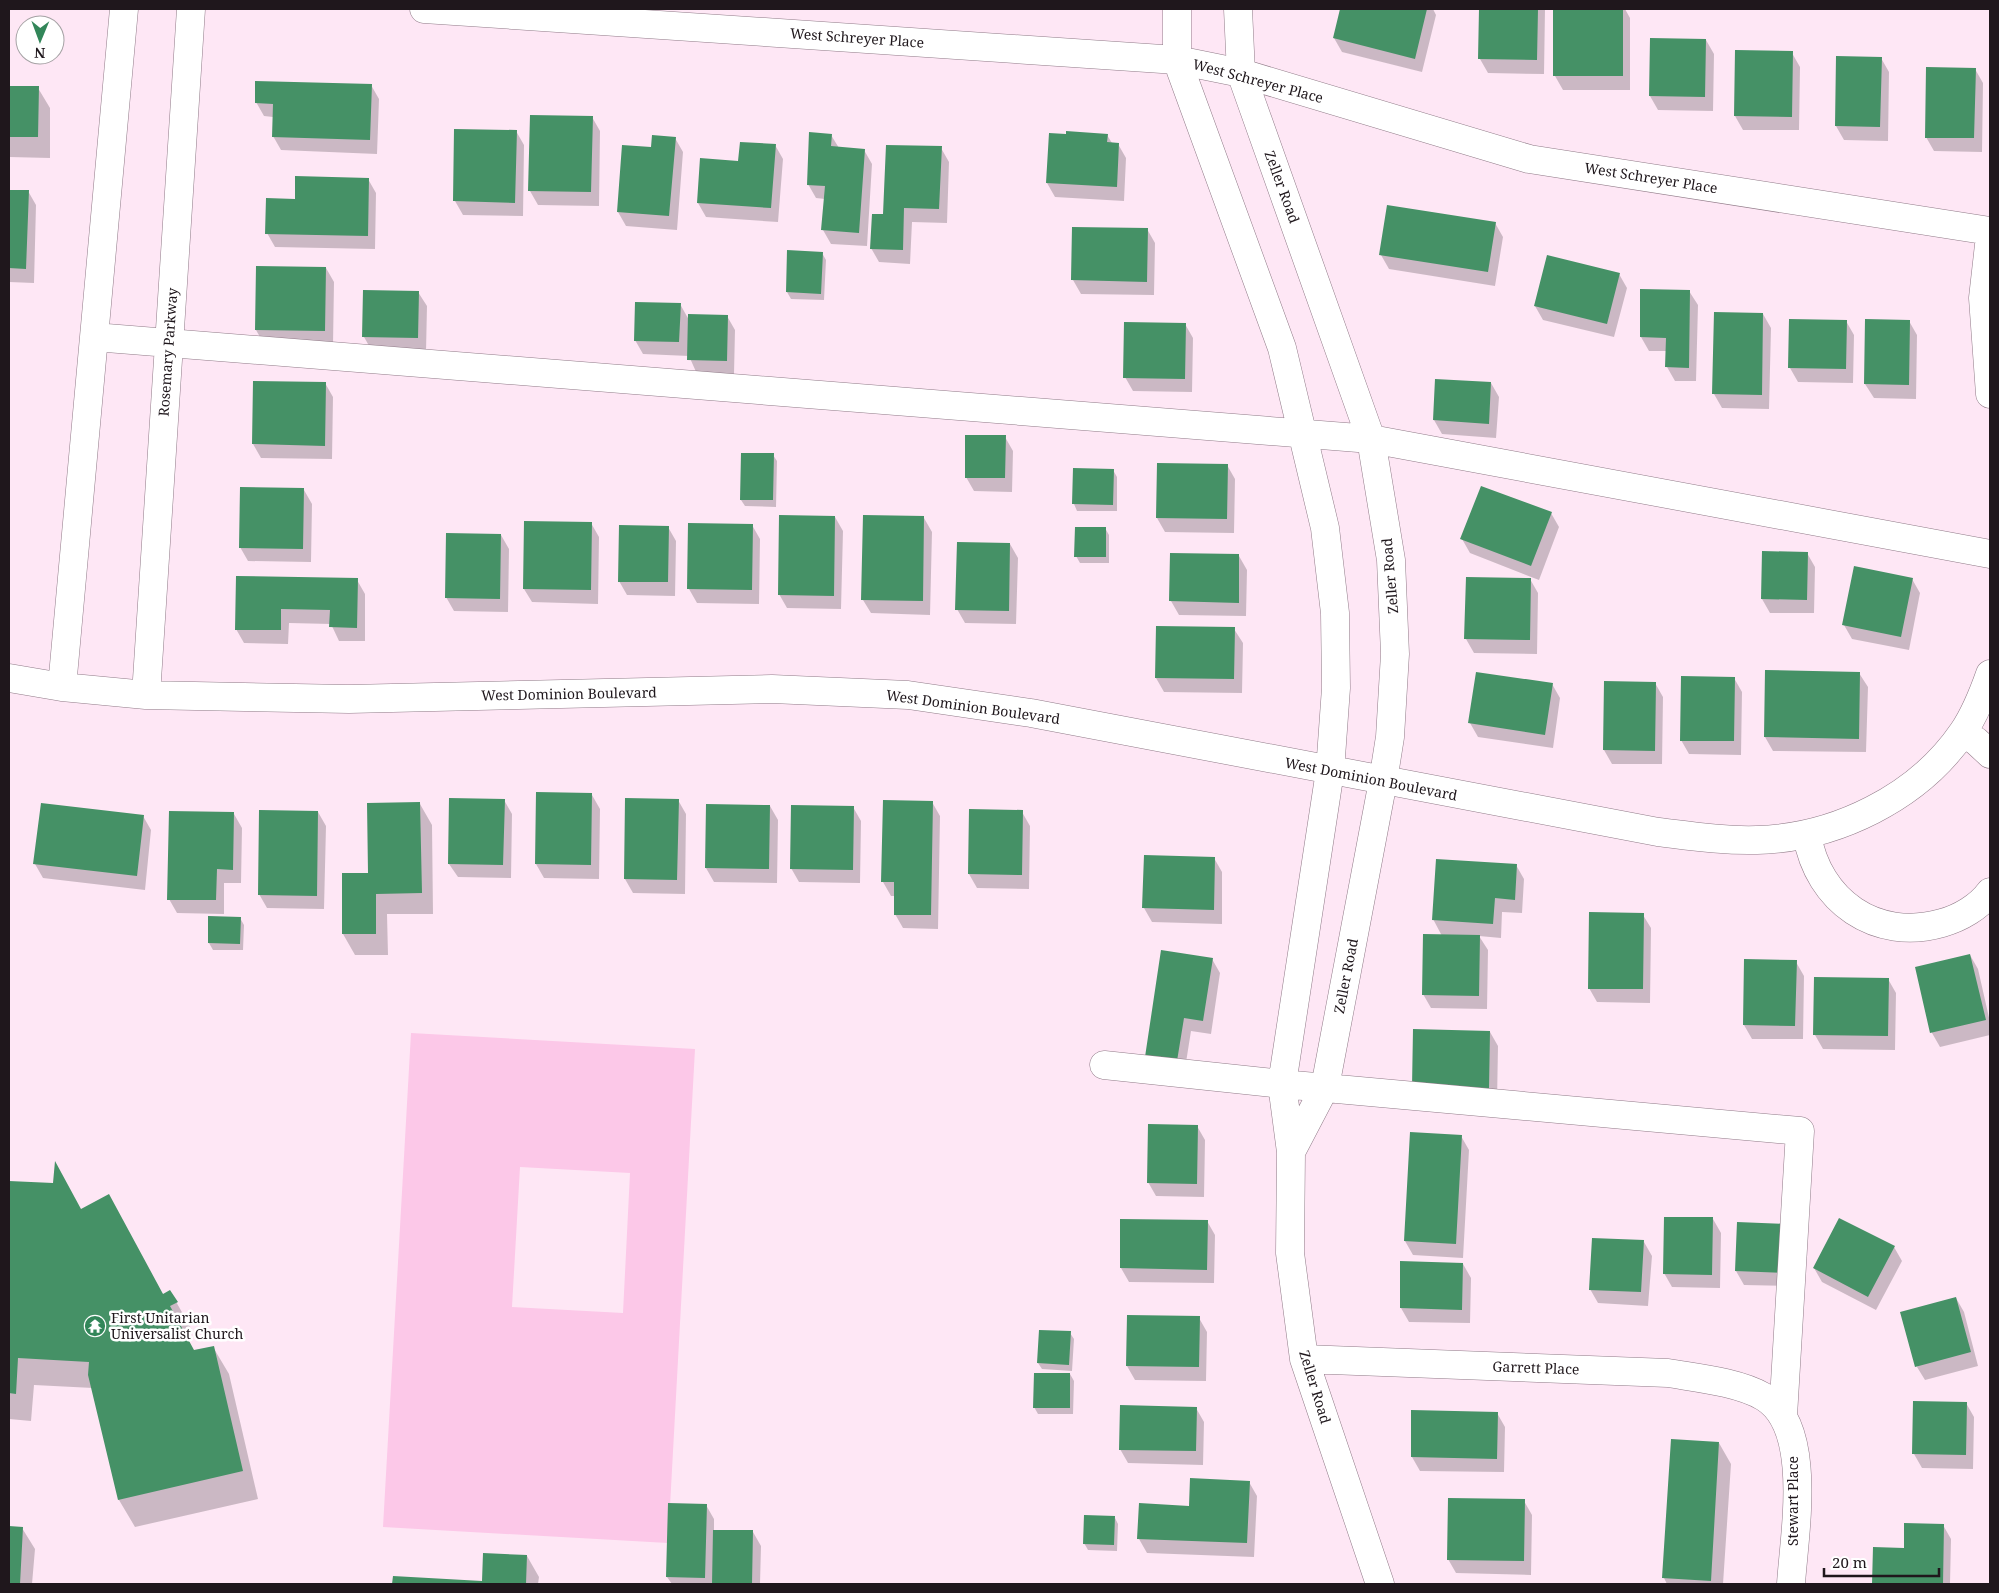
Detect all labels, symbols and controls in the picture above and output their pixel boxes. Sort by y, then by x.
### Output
north arrow [15,15,65,65]
street label: West Schreyer Place [789,23,925,52]
text: N [34,44,45,63]
street label: West Schreyer Place [1191,54,1325,107]
street label: Zeller Road [1261,148,1305,226]
street label: West Schreyer Place [1583,158,1719,197]
street label: Rosemary Parkway [154,287,181,417]
street label: Zeller Road [1377,537,1402,615]
street label: West Dominion Boulevard [481,682,657,705]
street label: West Dominion Boulevard [885,685,1062,728]
street label: West Dominion Boulevard [1283,752,1459,805]
street label: Zeller Road [1329,936,1362,1015]
place label: First Unitarian Universalist Church [111,1308,243,1343]
temple icon: First Unitarian Universalist Church [83,1314,107,1338]
street label: Zeller Road [1295,1348,1336,1426]
street label: Garrett Place [1492,1356,1580,1379]
street label: Stewart Place [1783,1456,1802,1546]
scale bar [1824,1546,1939,1578]
text: 20 m [1832,1552,1867,1572]

